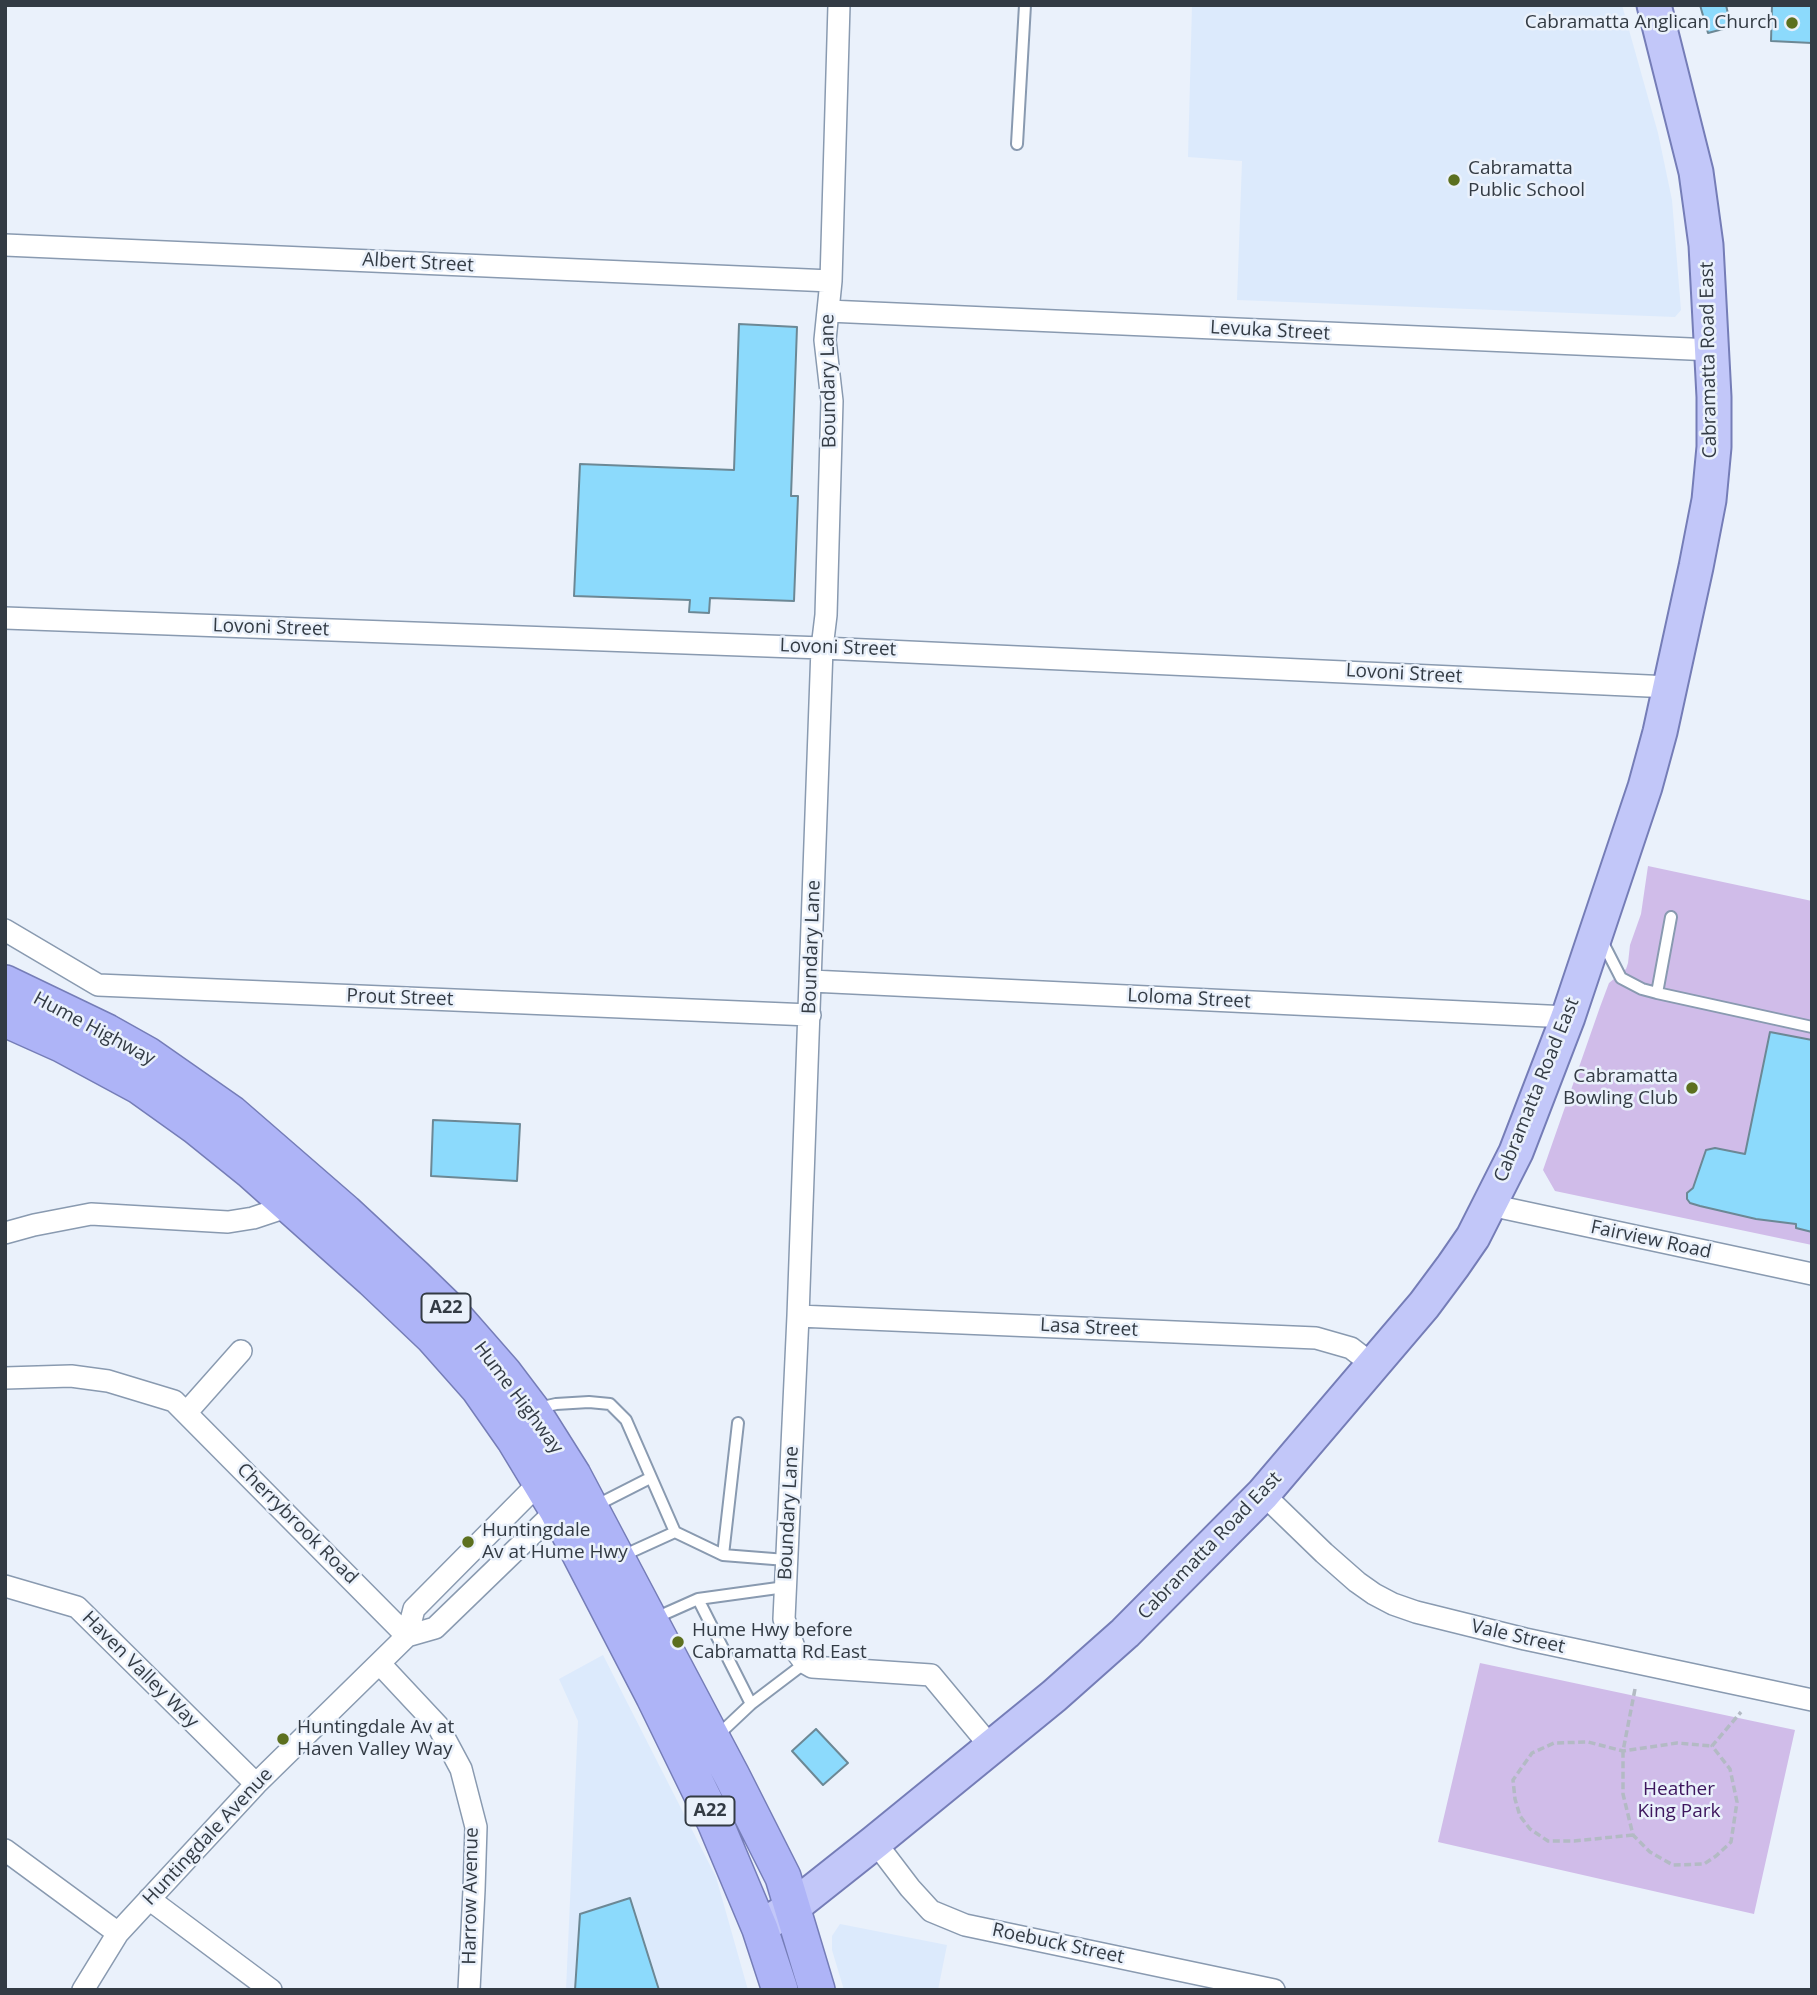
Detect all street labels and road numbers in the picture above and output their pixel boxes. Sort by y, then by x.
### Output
street label: Albert Street [362,249,474,277]
street label: Cabramatta Road East [1696,261,1722,459]
street label: Boundary Lane [816,314,842,448]
street label: Levuka Street [1209,316,1331,346]
street label: Lovoni Street [212,615,330,641]
street label: Lovoni Street [779,635,897,661]
street label: Lovoni Street [1345,660,1463,688]
street label: Boundary Lane [798,880,826,1014]
street label: Loloma Street [1127,984,1251,1014]
street label: Prout Street [346,985,454,1011]
street label: Hume Highway [29,987,159,1071]
street label: Cabramatta Road East [1490,994,1584,1186]
street label: Fairview Road [1589,1216,1713,1264]
road number: A22 [422,1294,471,1322]
street label: Lasa Street [1039,1314,1139,1342]
street label: Hume Highway [468,1337,568,1459]
street label: Boundary Lane [774,1445,804,1581]
street label: Cherrybrook Road [232,1459,362,1589]
street label: Cabramatta Road East [1133,1467,1287,1625]
street label: Haven Valley Way [77,1607,203,1733]
street label: Vale Street [1469,1615,1567,1659]
street label: Huntingdale Avenue [138,1764,278,1910]
road number: A22 [686,1797,734,1826]
street label: Harrow Avenue [458,1827,484,1965]
street label: Roebuck Street [990,1919,1126,1969]

